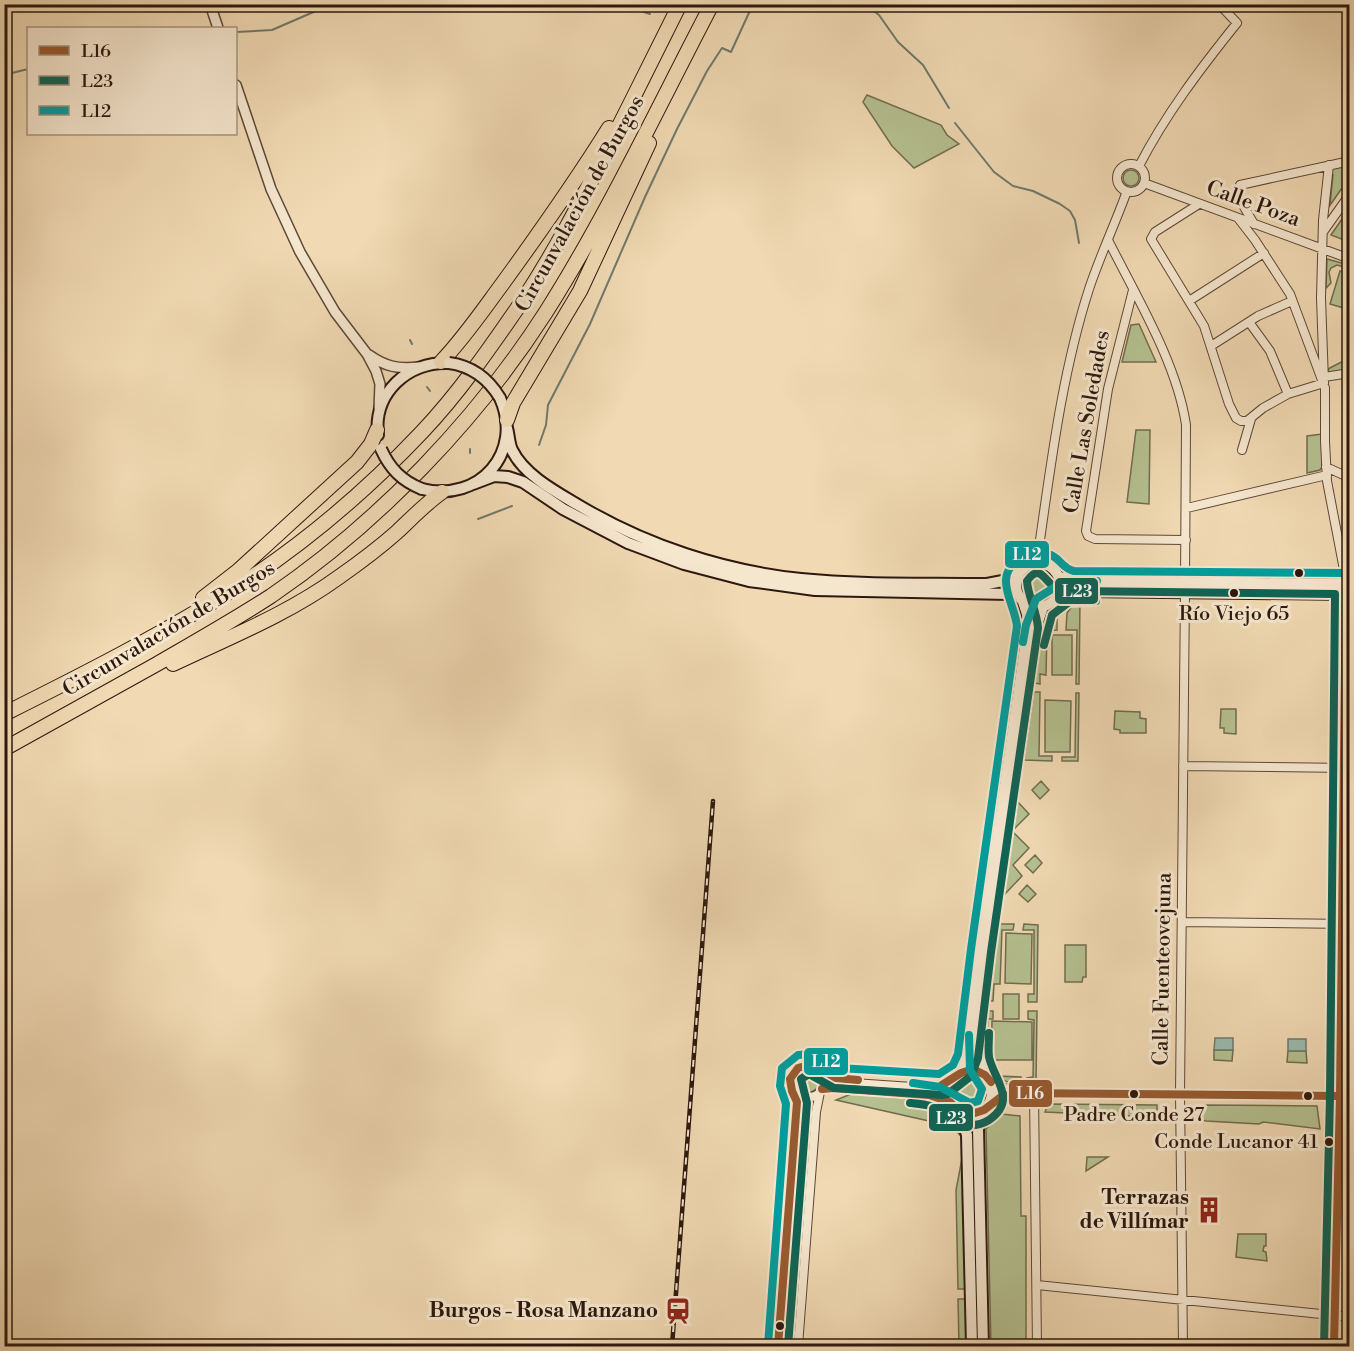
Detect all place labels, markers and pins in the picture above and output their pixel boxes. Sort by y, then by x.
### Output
unlabelled marker [1293,567,1305,579]
marker: Río Viejo 65 [1228,587,1240,599]
place label: Río Viejo 65 [1179,602,1289,627]
marker: Padre Conde 27 [1128,1088,1140,1100]
unlabelled marker [1302,1090,1314,1102]
place label: Padre Conde 27 [1064,1103,1204,1128]
place label: Conde Lucanor 41 [1154,1130,1318,1155]
marker: Conde Lucanor 41 [1323,1136,1335,1148]
place label: Terrazas de Villímar [1080,1185,1189,1235]
building icon: Terrazas de Villímar [1194,1195,1224,1225]
station icon: Burgos - Rosa Manzano [663,1296,693,1326]
place label: Burgos - Rosa Manzano [429,1298,658,1324]
unlabelled marker [774,1320,786,1332]

